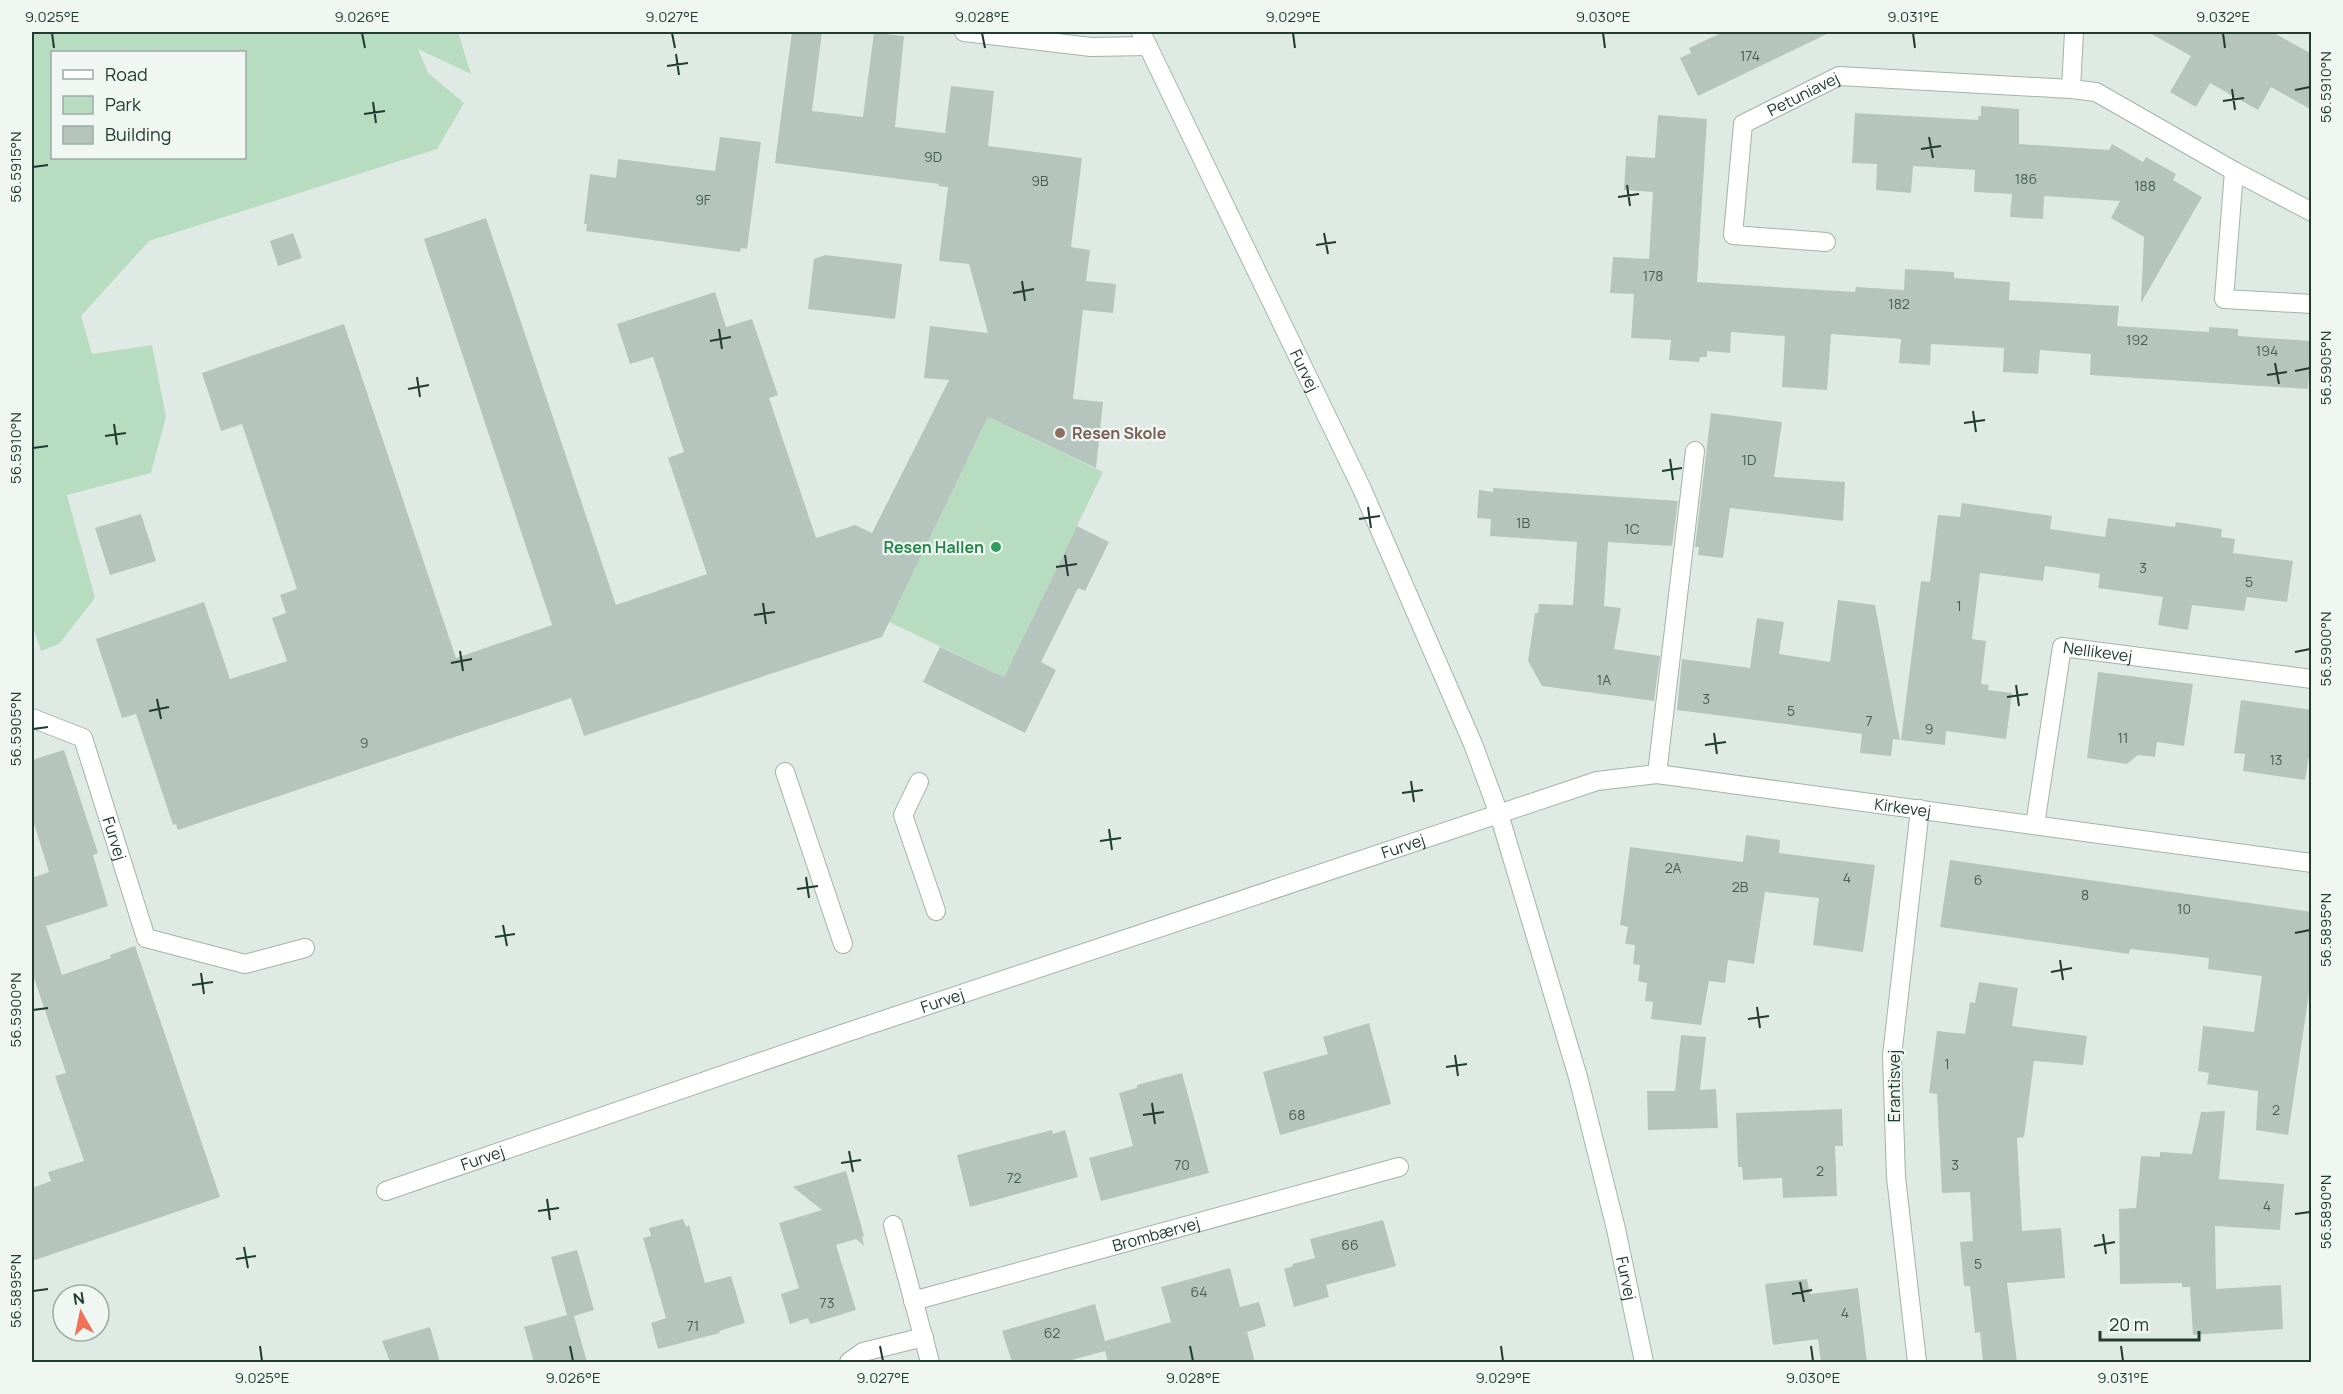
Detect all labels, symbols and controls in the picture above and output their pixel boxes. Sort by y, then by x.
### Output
text: 9.025°E [25,6,79,27]
text: 9.026°E [334,6,390,27]
text: 9.027°E [645,6,699,27]
text: 9.028°E [955,6,1009,27]
text: 9.029°E [1265,6,1321,27]
text: 9.030°E [1576,6,1630,27]
text: 9.031°E [1887,6,1939,27]
text: 9.032°E [2196,6,2250,27]
house number: 174 [1740,46,1760,65]
legend [51,51,246,159]
text: 56.5910°N [2315,51,2336,123]
text: Road [105,62,148,86]
street label: Petuniavej [1763,67,1843,121]
text: Park [105,92,142,116]
text: Building [105,122,171,146]
text: 56.5915°N [5,131,26,203]
house number: 9D [924,147,942,166]
house number: 186 [2015,169,2037,188]
house number: 9B [1031,171,1049,190]
house number: 188 [2134,176,2156,195]
house number: 9F [695,190,711,209]
house number: 178 [1643,266,1663,285]
house number: 182 [1888,294,1910,313]
house number: 192 [2126,330,2148,349]
text: 56.5905°N [2315,331,2336,405]
house number: 194 [2256,341,2278,360]
street label: Furvej [1285,346,1324,395]
text: 56.5910°N [5,412,26,484]
place label: Resen Skole [1072,422,1167,444]
marker: Resen Skole [1053,426,1067,440]
house number: 1D [1742,450,1756,469]
house number: 1B [1516,513,1530,532]
house number: 1C [1624,519,1640,538]
place label: Resen Hallen [883,536,984,558]
marker: Resen Hallen [989,540,1003,554]
house number: 3 [2139,558,2147,577]
house number: 5 [2245,572,2253,591]
house number: 1 [1956,596,1962,615]
text: 56.5900°N [2315,611,2336,687]
street label: Nellikevej [2062,636,2134,667]
house number: 1A [1597,670,1611,689]
house number: 3 [1702,689,1710,708]
text: 56.5905°N [5,692,26,766]
house number: 5 [1787,701,1795,720]
house number: 7 [1865,711,1873,730]
house number: 9 [1925,719,1933,738]
house number: 11 [2118,728,2128,747]
house number: 9 [360,733,368,752]
house number: 13 [2269,750,2283,769]
street label: Kirkevej [1873,793,1933,822]
street label: Furvej [97,814,132,863]
street label: Furvej [1378,828,1428,863]
house number: 2A [1665,858,1681,877]
house number: 4 [1843,868,1851,887]
house number: 6 [1974,870,1982,889]
house number: 2B [1732,877,1749,896]
house number: 8 [2081,885,2089,904]
text: 56.5895°N [2315,893,2336,967]
house number: 10 [2177,899,2191,918]
text: 56.5900°N [5,972,26,1048]
street label: Furvej [918,983,967,1018]
street label: Erantisvej [1883,1050,1905,1122]
house number: 1 [1944,1054,1950,1073]
house number: 2 [2272,1100,2280,1119]
house number: 68 [1289,1105,1305,1124]
street label: Furvej [458,1140,507,1175]
house number: 70 [1174,1155,1190,1174]
house number: 3 [1951,1155,1959,1174]
house number: 2 [1816,1161,1824,1180]
house number: 72 [1006,1168,1022,1187]
text: 56.5890°N [2315,1175,2336,1249]
house number: 4 [2263,1196,2271,1215]
street label: Brombærvej [1110,1211,1202,1257]
house number: 66 [1341,1235,1359,1254]
text: 56.5895°N [5,1254,26,1328]
street label: Furvej [1611,1254,1642,1302]
house number: 5 [1974,1254,1982,1273]
house number: 64 [1191,1282,1207,1301]
north arrow [51,1283,111,1343]
text: N [71,1286,86,1310]
house number: 73 [820,1293,834,1312]
house number: 4 [1841,1303,1849,1322]
scale bar [2100,1304,2199,1342]
text: 20 m [2109,1312,2149,1336]
house number: 71 [687,1316,699,1335]
house number: 62 [1044,1323,1060,1342]
text: 9.025°E [235,1367,289,1388]
text: 9.026°E [545,1367,601,1388]
text: 9.027°E [856,1367,910,1388]
text: 9.028°E [1166,1367,1220,1388]
text: 9.029°E [1475,1367,1531,1388]
text: 9.030°E [1786,1367,1840,1388]
text: 9.031°E [2097,1367,2149,1388]

